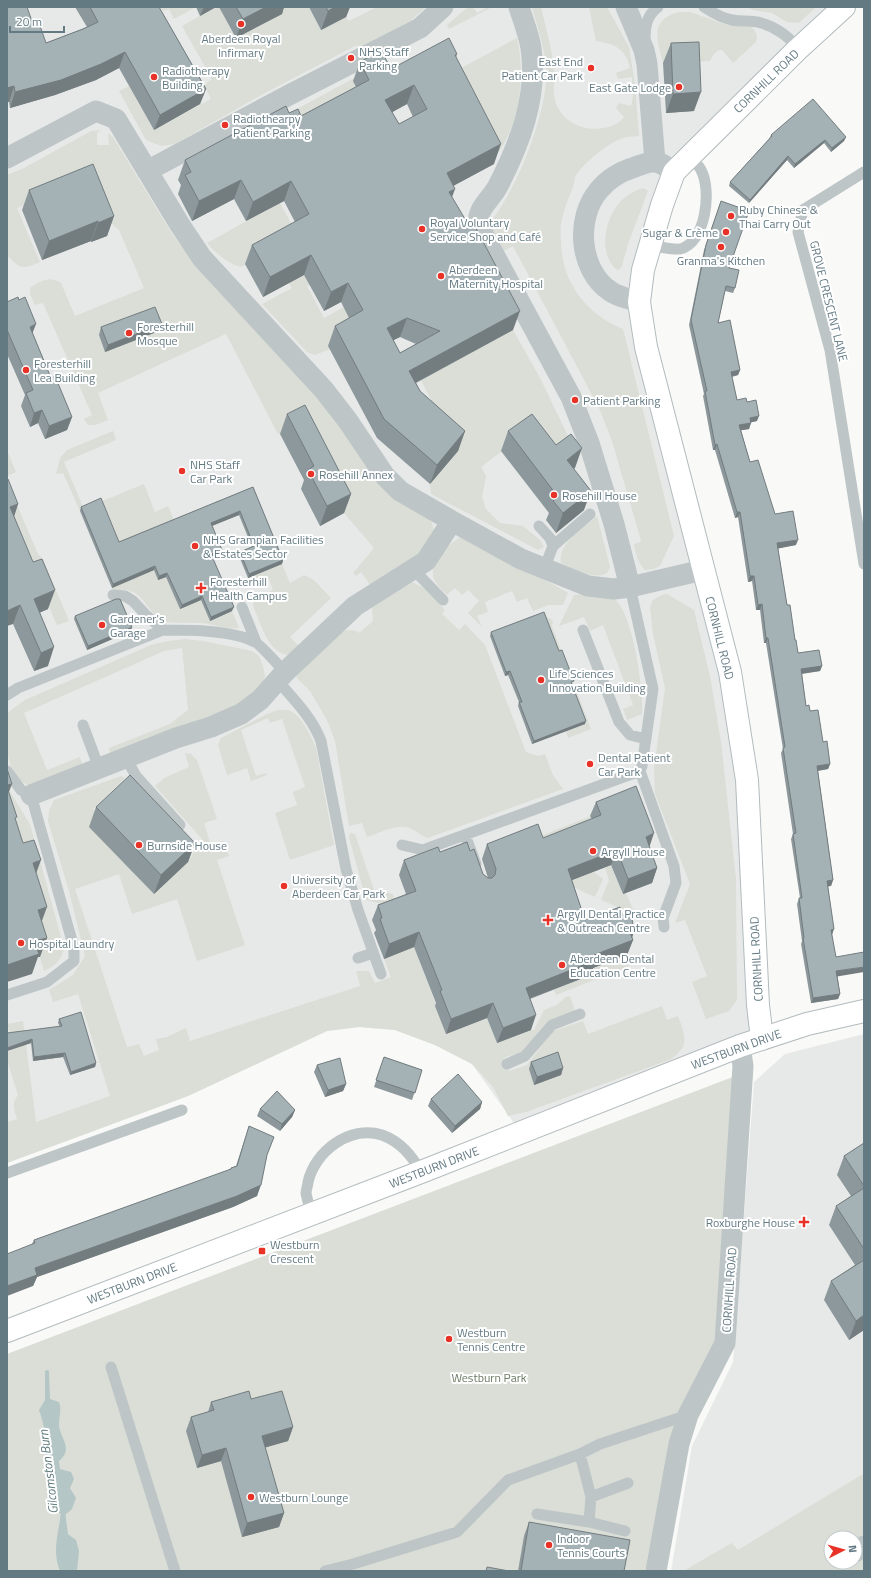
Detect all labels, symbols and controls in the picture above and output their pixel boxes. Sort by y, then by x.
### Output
scale bar [10,8,64,34]
text: 20 m [16,12,42,31]
marker: Aberdeen Royal Infirmary [236,19,246,29]
place label: Aberdeen Royal Infirmary [201,29,281,62]
place label: NHS Staff Parking [359,42,409,75]
street label: CORNHILL ROAD [729,44,803,117]
place label: East End Patient Car Park [501,52,583,85]
marker: NHS Staff Parking [346,53,356,63]
place label: Radiotherapy Building [162,61,230,94]
marker: East End Patient Car Park [586,63,596,73]
marker: Radiotherapy Building [149,72,159,82]
place label: East Gate Lodge [589,78,671,97]
marker: East Gate Lodge [674,82,684,92]
place label: Radiothearpy Patient Parking [233,109,310,142]
marker: Radiothearpy Patient Parking [220,120,230,130]
place label: Ruby Chinese & Thai Carry Out [739,200,819,233]
marker: Ruby Chinese & Thai Carry Out [726,211,736,221]
place label: Royal Voluntary Service Shop and Café [430,213,541,246]
place label: Sugar & Crème [643,223,718,242]
marker: Royal Voluntary Service Shop and Café [417,224,427,234]
marker: Sugar & Crème [721,227,731,237]
street label: GROVE CRESCENT LANE [805,239,853,364]
marker: Granma's Kitchen [716,242,726,252]
place label: Granma's Kitchen [677,251,765,270]
place label: Aberdeen Maternity Hospital [449,260,543,293]
marker: Aberdeen Maternity Hospital [436,271,446,281]
place label: Foresterhill Mosque [137,317,194,350]
marker: Foresterhill Mosque [124,328,134,338]
place label: Foresterhill Lea Building [34,354,95,387]
marker: Foresterhill Lea Building [21,365,31,375]
place label: Patient Parking [583,391,660,410]
marker: Patient Parking [570,395,580,405]
place label: NHS Staff Car Park [190,455,240,488]
place label: Rosehill Annex [319,465,394,484]
marker: NHS Staff Car Park [177,466,187,476]
marker: Rosehill Annex [306,469,316,479]
place label: Rosehill House [562,486,637,505]
marker: Rosehill House [549,490,559,500]
place label: NHS Grampian Facilities & Estates Sector [203,530,324,563]
marker: NHS Grampian Facilities & Estates Sector [190,541,200,551]
place label: Foresterhill Health Campus [210,572,287,605]
marker: Foresterhill Health Campus [195,582,207,594]
street label: CORNHILL ROAD [700,594,740,682]
place label: Gardener's Garage [110,609,165,642]
marker: Gardener's Garage [97,620,107,630]
place label: Life Sciences Innovation Building [549,664,646,697]
marker: Life Sciences Innovation Building [536,675,546,685]
place label: Dental Patient Car Park [598,748,671,781]
marker: Dental Patient Car Park [585,759,595,769]
place label: Burnside House [147,836,227,855]
marker: Burnside House [134,840,144,850]
place label: Argyll House [601,842,665,861]
marker: Argyll House [588,846,598,856]
place label: University of Aberdeen Car Park [292,870,386,903]
marker: University of Aberdeen Car Park [279,881,289,891]
place label: Argyll Dental Practice & Outreach Centre [557,904,665,937]
marker: Argyll Dental Practice & Outreach Centre [542,914,554,926]
street label: CORNHILL ROAD [744,916,768,1002]
place label: Hospital Laundry [29,934,115,953]
marker: Hospital Laundry [16,938,26,948]
place label: Aberdeen Dental Education Centre [570,949,656,982]
marker: Aberdeen Dental Education Centre [557,960,567,970]
street label: WESTBURN DRIVE [688,1024,784,1074]
street label: WESTBURN DRIVE [386,1141,482,1193]
place label: Roxburghe House [706,1213,795,1232]
marker: Roxburghe House [798,1216,810,1228]
place label: Westburn Crescent [270,1235,320,1268]
marker: Westburn Crescent [257,1246,267,1256]
street label: CORNHILL ROAD [717,1247,741,1333]
street label: WESTBURN DRIVE [84,1257,180,1309]
place label: Westburn Tennis Centre [457,1323,525,1356]
marker: Westburn Tennis Centre [444,1334,454,1344]
park label: Westburn Park [451,1368,527,1387]
water label: Gilcomston Burn [33,1428,63,1515]
place label: Westburn Lounge [259,1488,348,1507]
marker: Westburn Lounge [246,1492,256,1502]
place label: Indoor Tennis Courts [557,1529,625,1562]
north arrow [823,1530,863,1570]
marker: Indoor Tennis Courts [544,1540,554,1550]
text: N [845,1544,861,1554]

